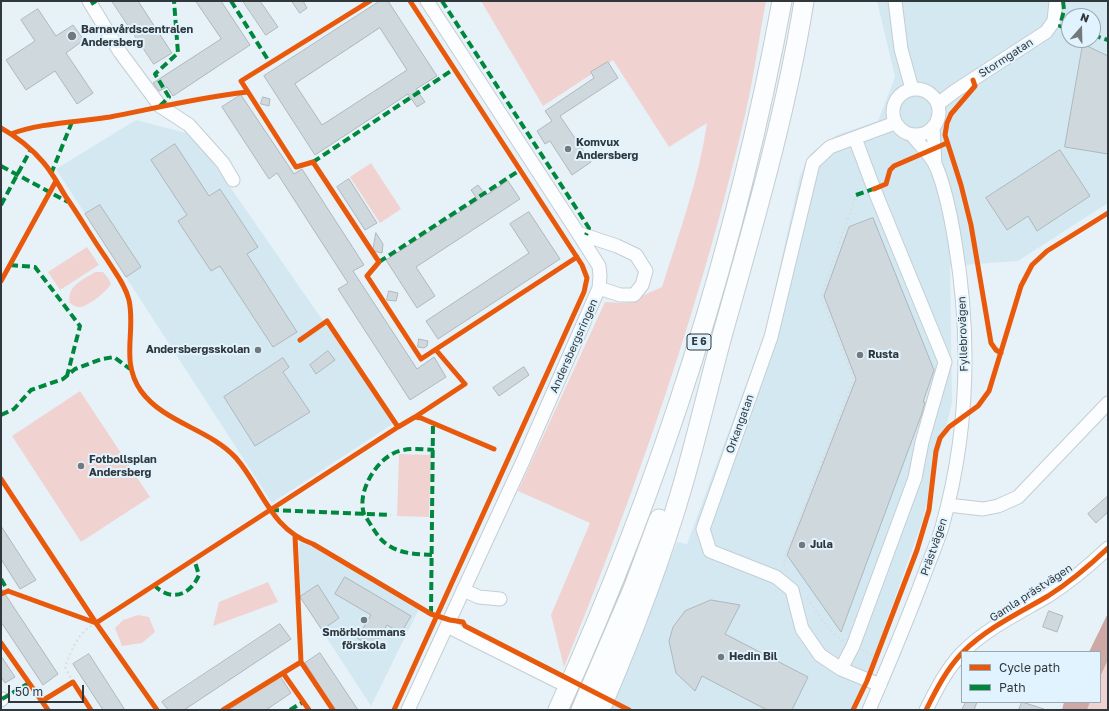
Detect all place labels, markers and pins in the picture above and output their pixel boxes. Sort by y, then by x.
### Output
place label: Barnavårdscentralen Andersberg [81,23,193,49]
marker: Barnavårdscentralen Andersberg [66,30,78,42]
place label: Komvux Andersberg [576,136,638,162]
marker: Komvux Andersberg [563,144,573,154]
place label: Andersbergsskolan [146,343,250,357]
marker: Andersbergsskolan [253,345,263,355]
place label: Rusta [868,348,899,362]
marker: Rusta [855,350,865,360]
place label: Fotbollsplan Andersberg [89,453,157,479]
marker: Fotbollsplan Andersberg [76,461,86,471]
place label: Jula [810,538,833,552]
marker: Jula [797,540,807,550]
marker: Smörblommans förskola [359,615,369,625]
place label: Smörblommans förskola [322,626,406,652]
place label: Hedin Bil [729,650,777,664]
marker: Hedin Bil [716,652,726,662]

